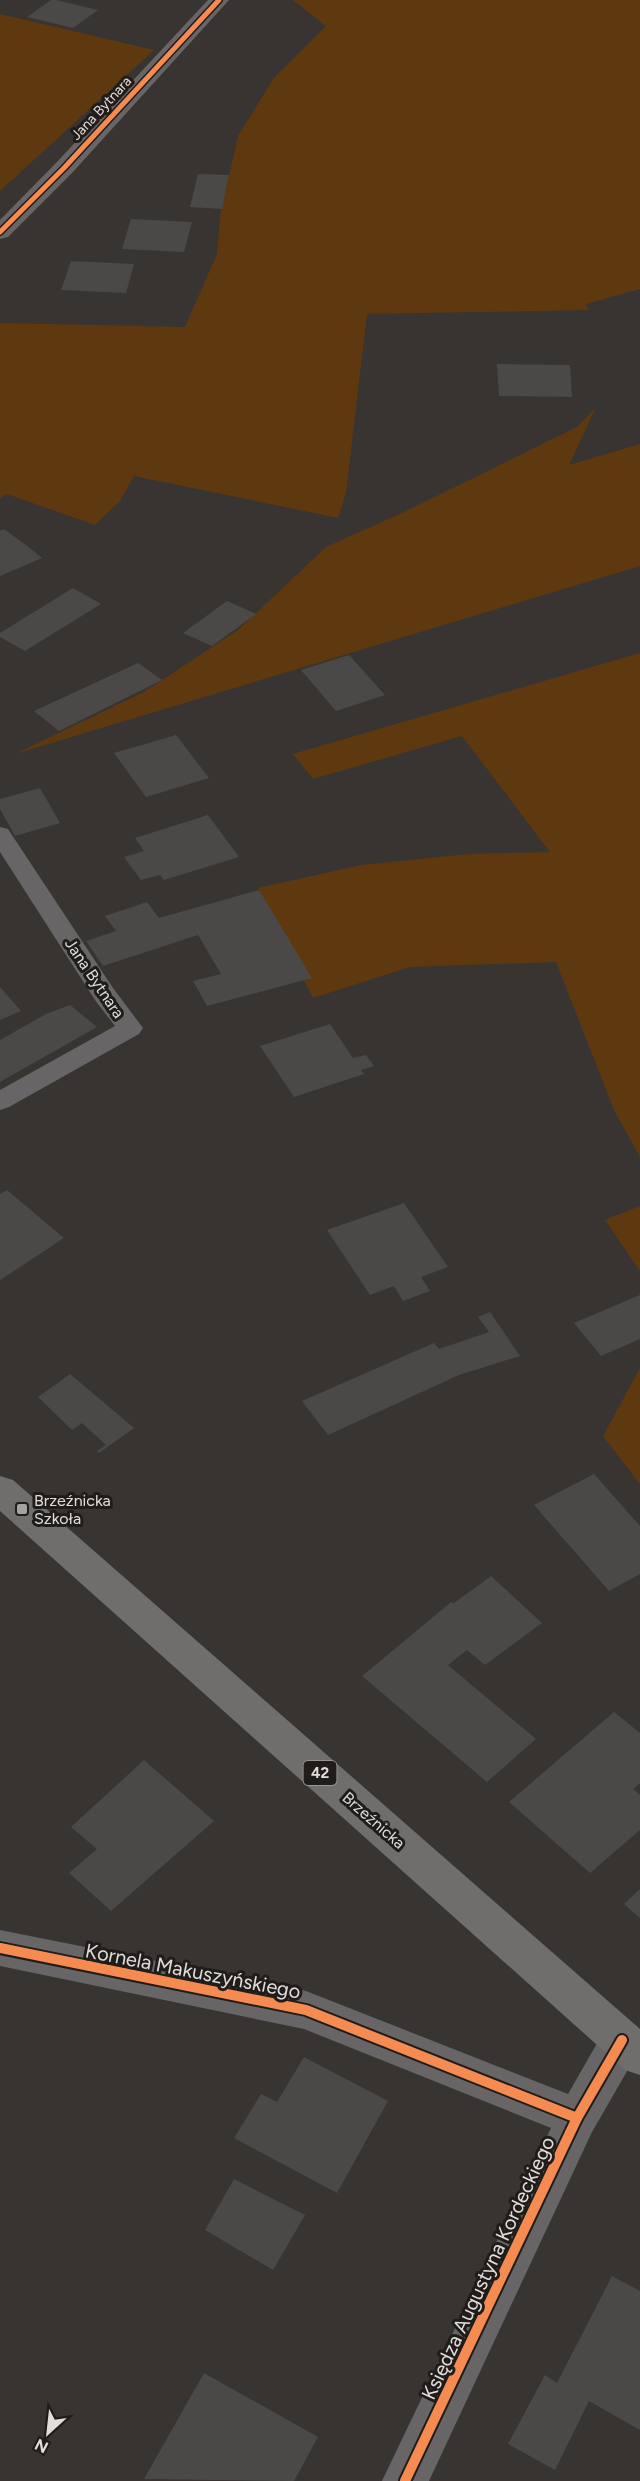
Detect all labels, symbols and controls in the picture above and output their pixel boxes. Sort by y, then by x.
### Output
street label: Jana Bytnara [68,73,135,144]
street label: Jana Bytnara [61,935,128,1022]
place label: Brzeźnicka Szkoła [34,1491,111,1528]
marker: Brzeźnicka Szkoła [15,1502,29,1516]
road number: 42 [304,1761,336,1785]
street label: Brzeźnicka [339,1788,409,1853]
street label: Kornela Makuszyńskiego [83,1938,303,2004]
street label: Księdza Augustyna Kordeckiego [416,2133,560,2403]
north arrow [18,2403,78,2463]
text: N [32,2435,51,2457]

